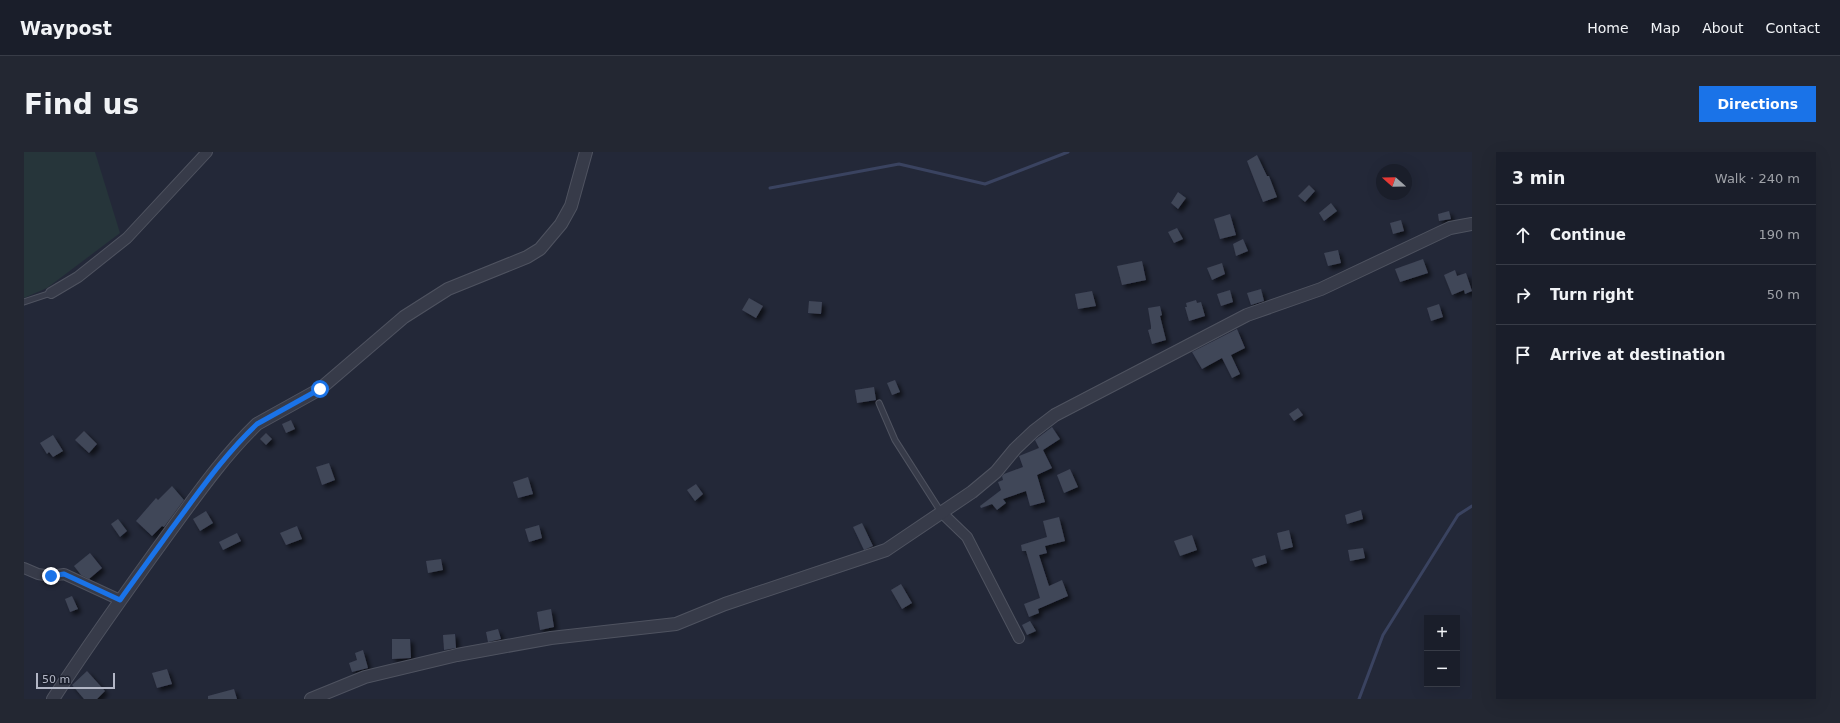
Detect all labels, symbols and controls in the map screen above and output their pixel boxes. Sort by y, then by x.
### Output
text: Waypost [20,17,112,39]
text: Home [1587,20,1629,36]
text: Map [1651,20,1680,36]
text: About [1702,20,1744,36]
text: Contact [1766,20,1820,36]
button: Directions [1699,86,1816,122]
text: Find us [24,88,139,121]
north arrow [1376,164,1412,200]
text: 3 min [1512,168,1565,188]
text: Walk · 240 m [1715,171,1800,186]
icon: ahead [1512,224,1534,246]
text: Continue [1550,226,1626,244]
text: 190 m [1758,227,1800,242]
icon: right [1512,284,1534,306]
text: Turn right [1550,286,1634,304]
text: 50 m [1767,287,1800,302]
icon: arrive [1512,344,1534,366]
text: Arrive at destination [1550,346,1725,364]
route start [311,380,329,398]
route end [42,567,60,585]
map controls [1424,615,1460,687]
button: + [1424,615,1460,651]
button: − [1424,651,1460,687]
scale bar [36,671,115,690]
text: 50 m [42,673,70,686]

